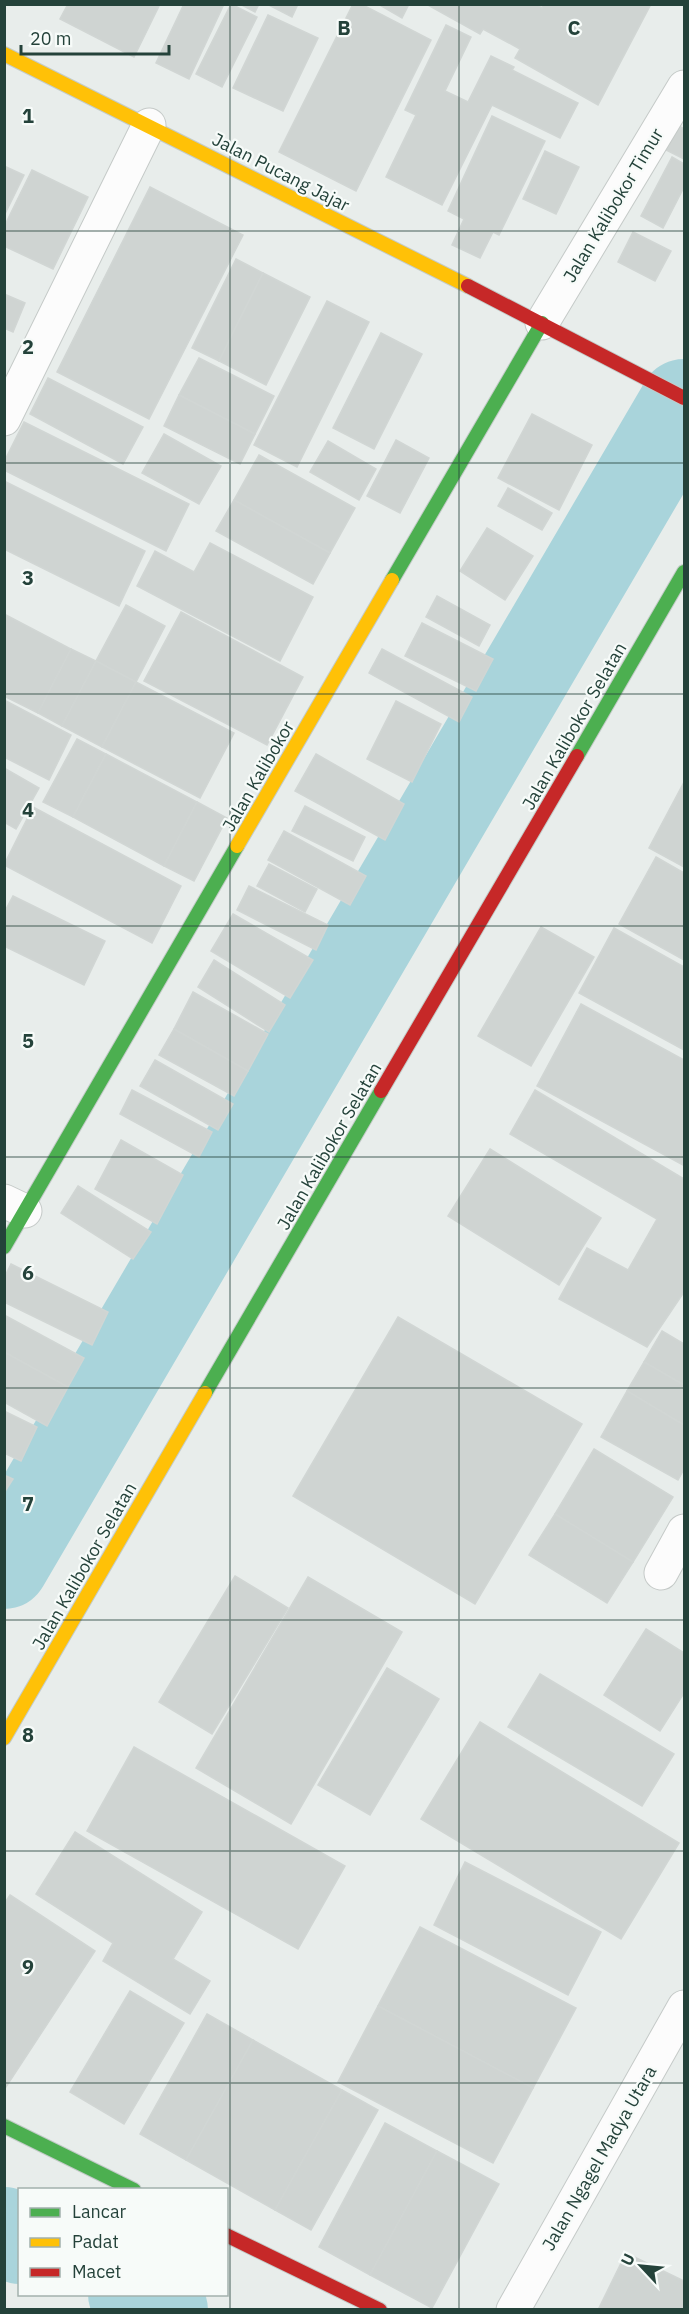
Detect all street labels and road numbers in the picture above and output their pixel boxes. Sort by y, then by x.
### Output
street label: Jalan Kalibokor Timur [558,123,668,286]
street label: Jalan Pucang Jajar [208,127,354,217]
street label: Jalan Kalibokor Selatan [517,638,631,814]
street label: Jalan Kalibokor [217,716,299,836]
street label: Jalan Kalibokor Selatan [272,1058,386,1234]
street label: Jalan Kalibokor Selatan [27,1478,141,1654]
street label: Jalan Ngagel Madya Utara [537,2061,662,2254]

